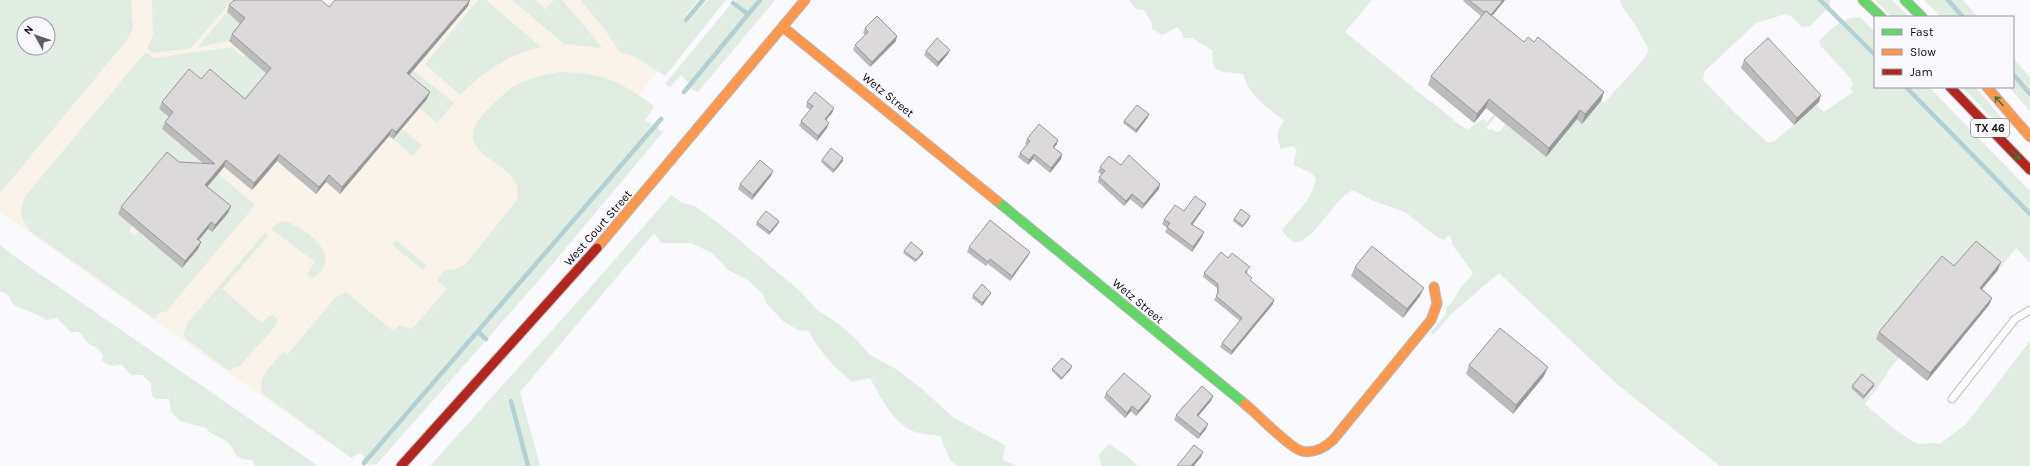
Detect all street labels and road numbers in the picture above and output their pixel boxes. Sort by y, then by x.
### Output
street label: Wetz Street [859,70,917,120]
road number: TX 46 [1971,119,2009,137]
street label: West Court Street [561,187,635,269]
street label: Wetz Street [1110,276,1167,327]

